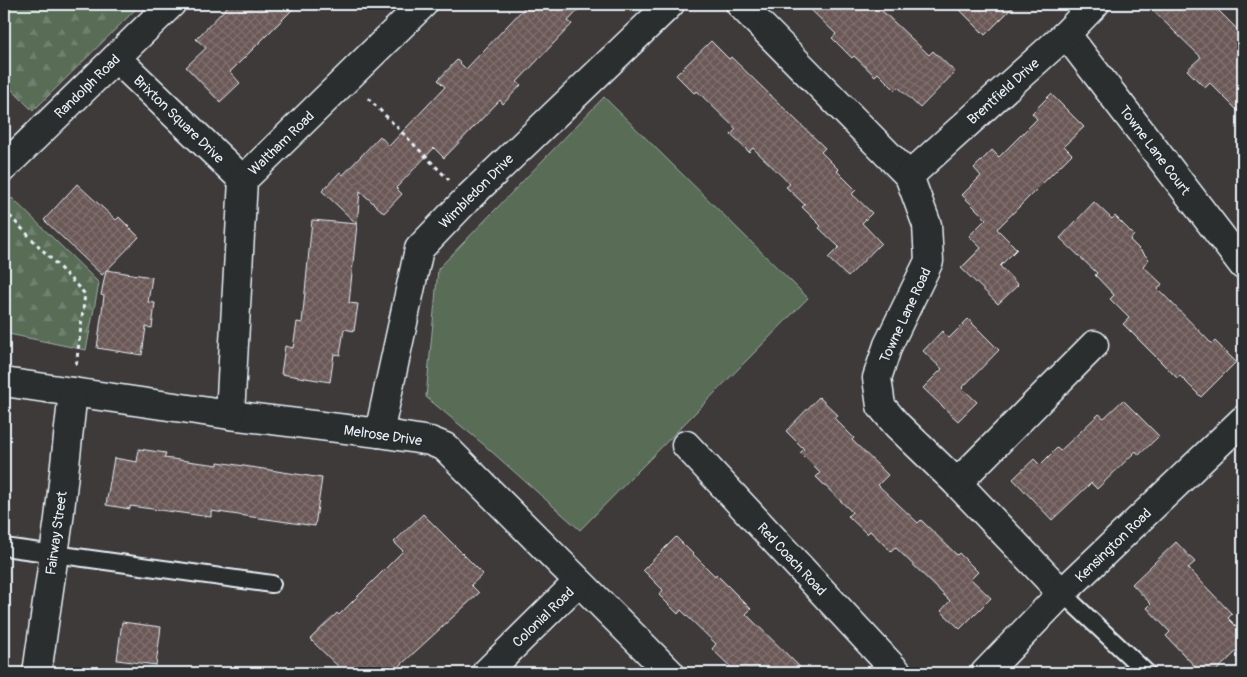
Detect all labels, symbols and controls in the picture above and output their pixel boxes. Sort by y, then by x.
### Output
street label: Randolph Road [51,51,124,122]
street label: Brentfield Drive [964,55,1043,128]
street label: Brixton Square Drive [130,72,228,167]
street label: Towne Lane Court [1115,102,1194,199]
street label: Waltham Road [245,108,318,179]
street label: Wimbledon Drive [436,150,517,232]
street label: Towne Lane Road [876,265,935,365]
street label: Melrose Drive [343,422,423,449]
street label: Fairway Street [42,490,71,576]
street label: Kensington Road [1072,505,1155,586]
street label: Red Coach Road [754,519,830,599]
street label: Colonial Road [509,584,578,651]

